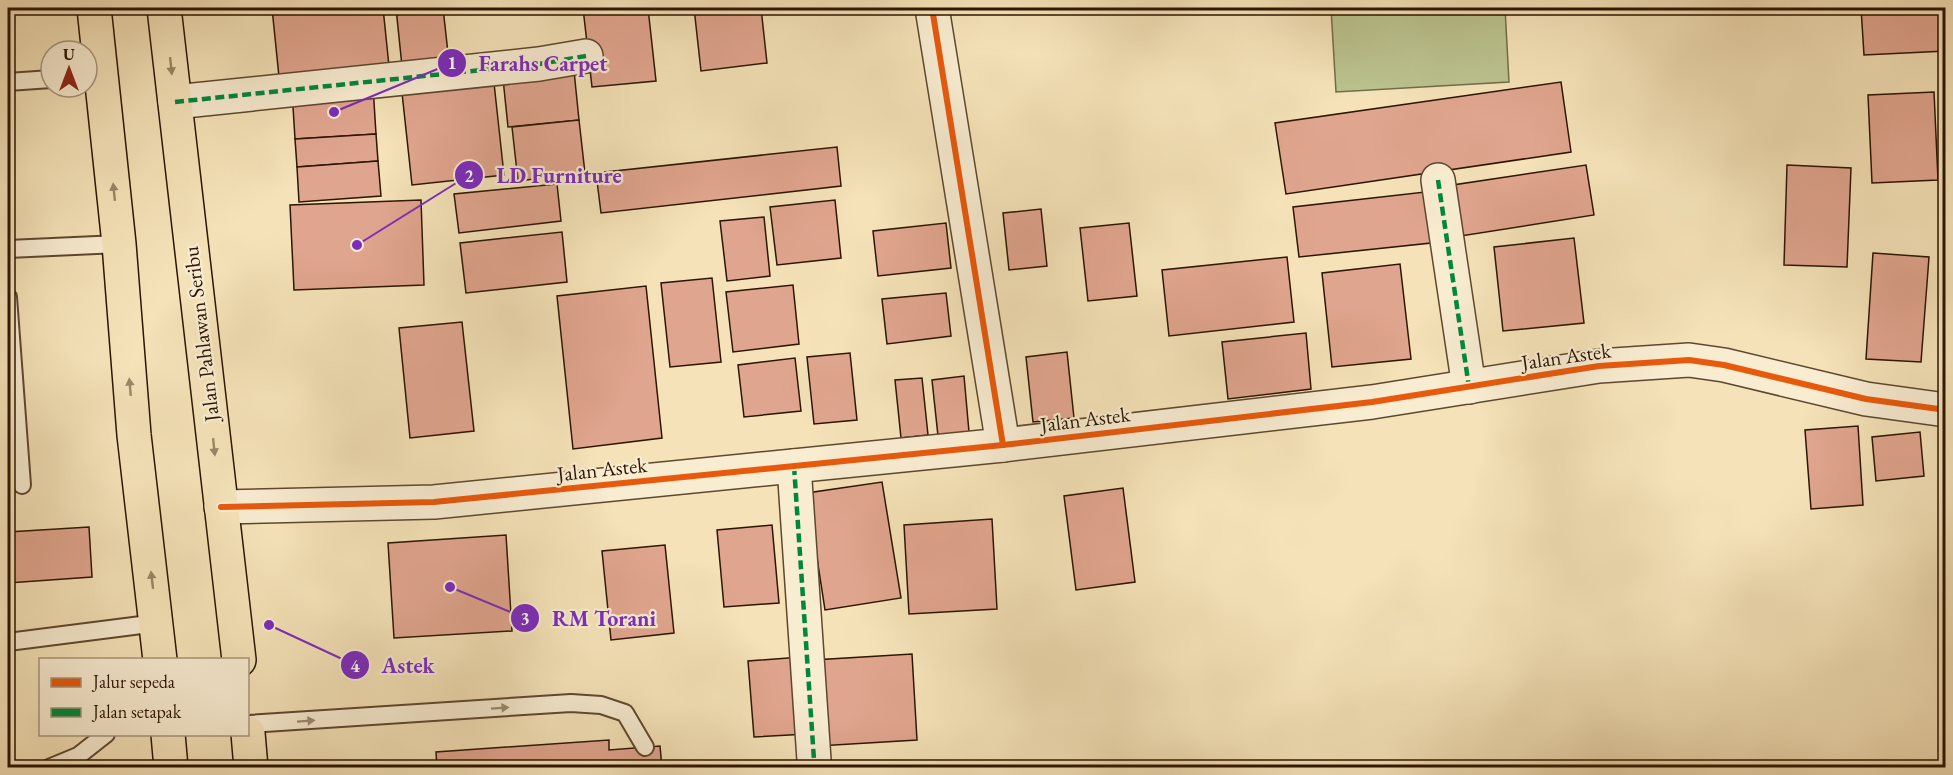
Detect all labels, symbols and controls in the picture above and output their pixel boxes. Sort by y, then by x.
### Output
north arrow [39,39,99,99]
callout: Farahs Carpet [437,43,620,83]
text: U [63,44,75,65]
text: Farahs Carpet [479,49,608,78]
text: 1 [447,51,457,74]
one-way arrow [166,56,176,75]
callout: LD Furniture [454,155,633,195]
text: LD Furniture [496,161,622,190]
text: 2 [464,164,474,187]
one-way arrow [109,183,119,202]
street label: Jalan Pahlawan Seribu [177,245,225,425]
street label: Jalan Astek [1517,336,1614,376]
one-way arrow [126,377,135,396]
street label: Jalan Astek [1037,400,1133,438]
one-way arrow [210,438,219,457]
street label: Jalan Astek [554,451,649,487]
one-way arrow [147,571,156,590]
callout: RM Torani [510,598,668,638]
text: RM Torani [552,604,657,633]
text: 3 [520,607,530,630]
callout: Astek [340,645,447,685]
text: Astek [380,651,436,680]
text: 4 [350,654,360,677]
legend [39,658,249,736]
text: Jalur sepeda [91,670,176,693]
text: Jalan setapak [91,700,182,723]
one-way arrow [491,703,510,713]
one-way arrow [296,716,315,725]

